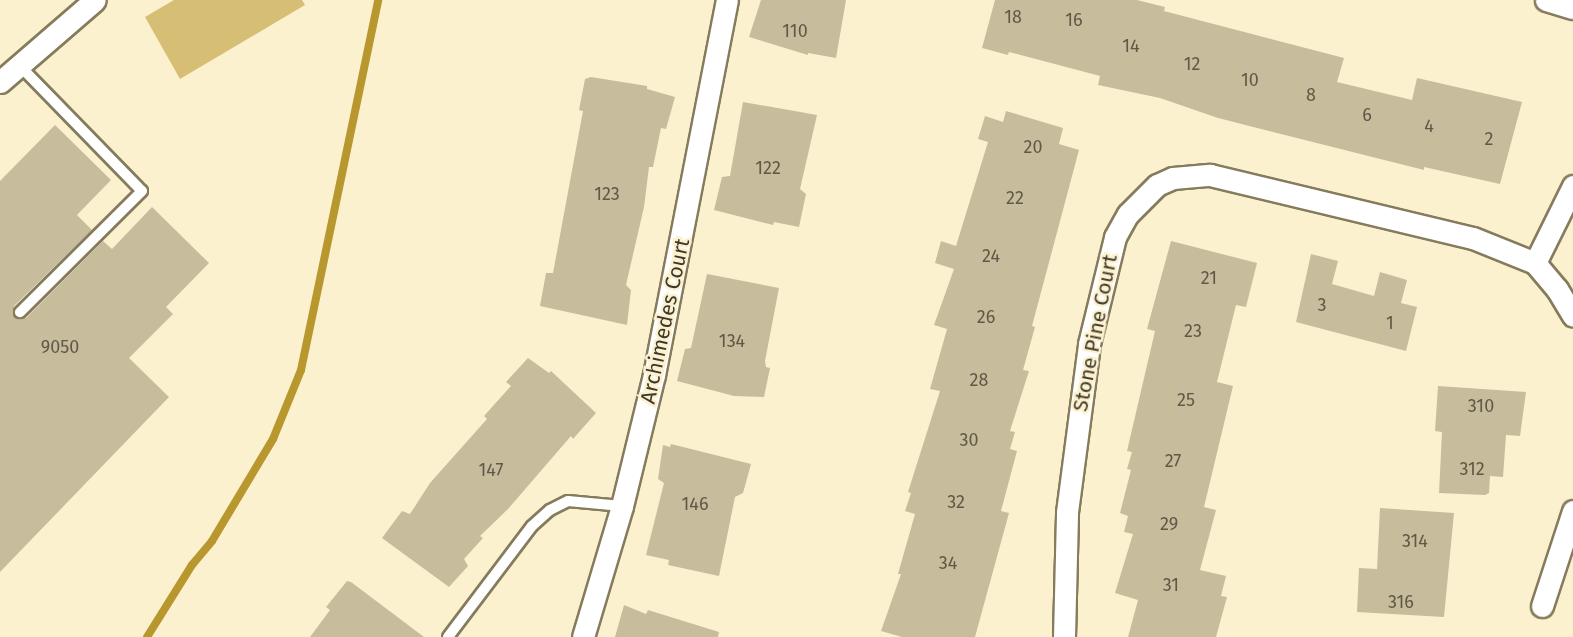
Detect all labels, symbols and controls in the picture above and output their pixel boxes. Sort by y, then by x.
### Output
house number: 18 [1004,6,1022,28]
house number: 16 [1065,9,1083,31]
house number: 110 [782,20,808,42]
house number: 14 [1122,35,1140,57]
house number: 12 [1184,53,1200,75]
house number: 10 [1241,69,1259,91]
house number: 8 [1306,84,1316,106]
house number: 6 [1362,104,1372,126]
house number: 4 [1424,115,1434,137]
house number: 2 [1485,128,1493,150]
house number: 20 [1024,136,1042,158]
house number: 122 [755,157,781,179]
house number: 123 [594,183,620,205]
house number: 22 [1006,187,1024,209]
street label: Archimedes Court [635,236,695,406]
house number: 24 [982,245,1000,267]
street label: Stone Pine Court [1067,252,1123,414]
house number: 21 [1201,267,1217,289]
house number: 3 [1318,294,1326,316]
house number: 26 [977,306,995,328]
house number: 1 [1386,312,1394,334]
house number: 23 [1184,320,1202,342]
house number: 134 [719,330,745,352]
house number: 9050 [41,336,79,358]
house number: 28 [970,369,988,391]
house number: 25 [1177,389,1195,411]
house number: 310 [1468,395,1494,417]
house number: 30 [959,429,979,451]
house number: 27 [1165,450,1181,472]
house number: 312 [1459,458,1485,480]
house number: 147 [479,459,503,481]
house number: 32 [947,491,965,513]
house number: 146 [682,493,708,515]
house number: 29 [1160,513,1178,535]
house number: 314 [1402,530,1428,552]
house number: 34 [939,552,957,574]
house number: 31 [1163,574,1179,596]
house number: 316 [1388,591,1414,613]

